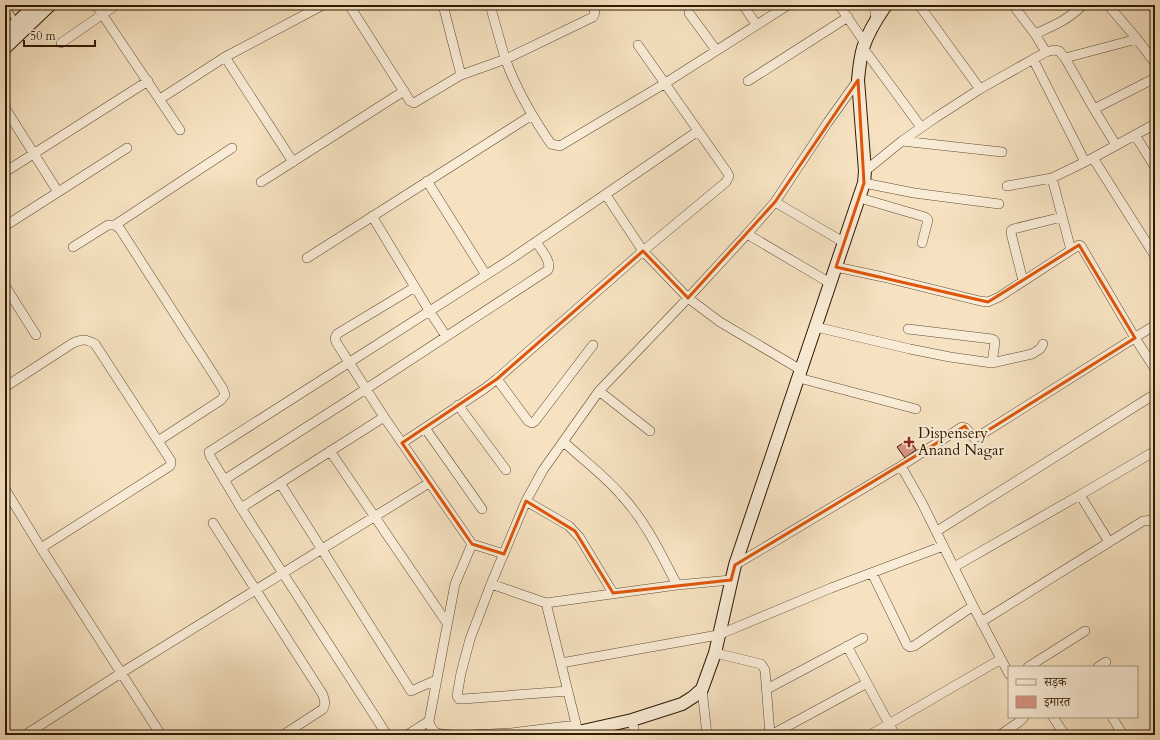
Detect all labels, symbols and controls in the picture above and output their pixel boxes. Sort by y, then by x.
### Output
scale bar [24,22,95,48]
text: 50 m [30,28,57,44]
place label: Dispensery Anand Nagar [918,423,1004,460]
marker: Dispensery Anand Nagar [903,436,915,448]
legend [1008,666,1138,718]
text: सड़क [1043,674,1068,690]
text: इमारत [1043,694,1071,710]

